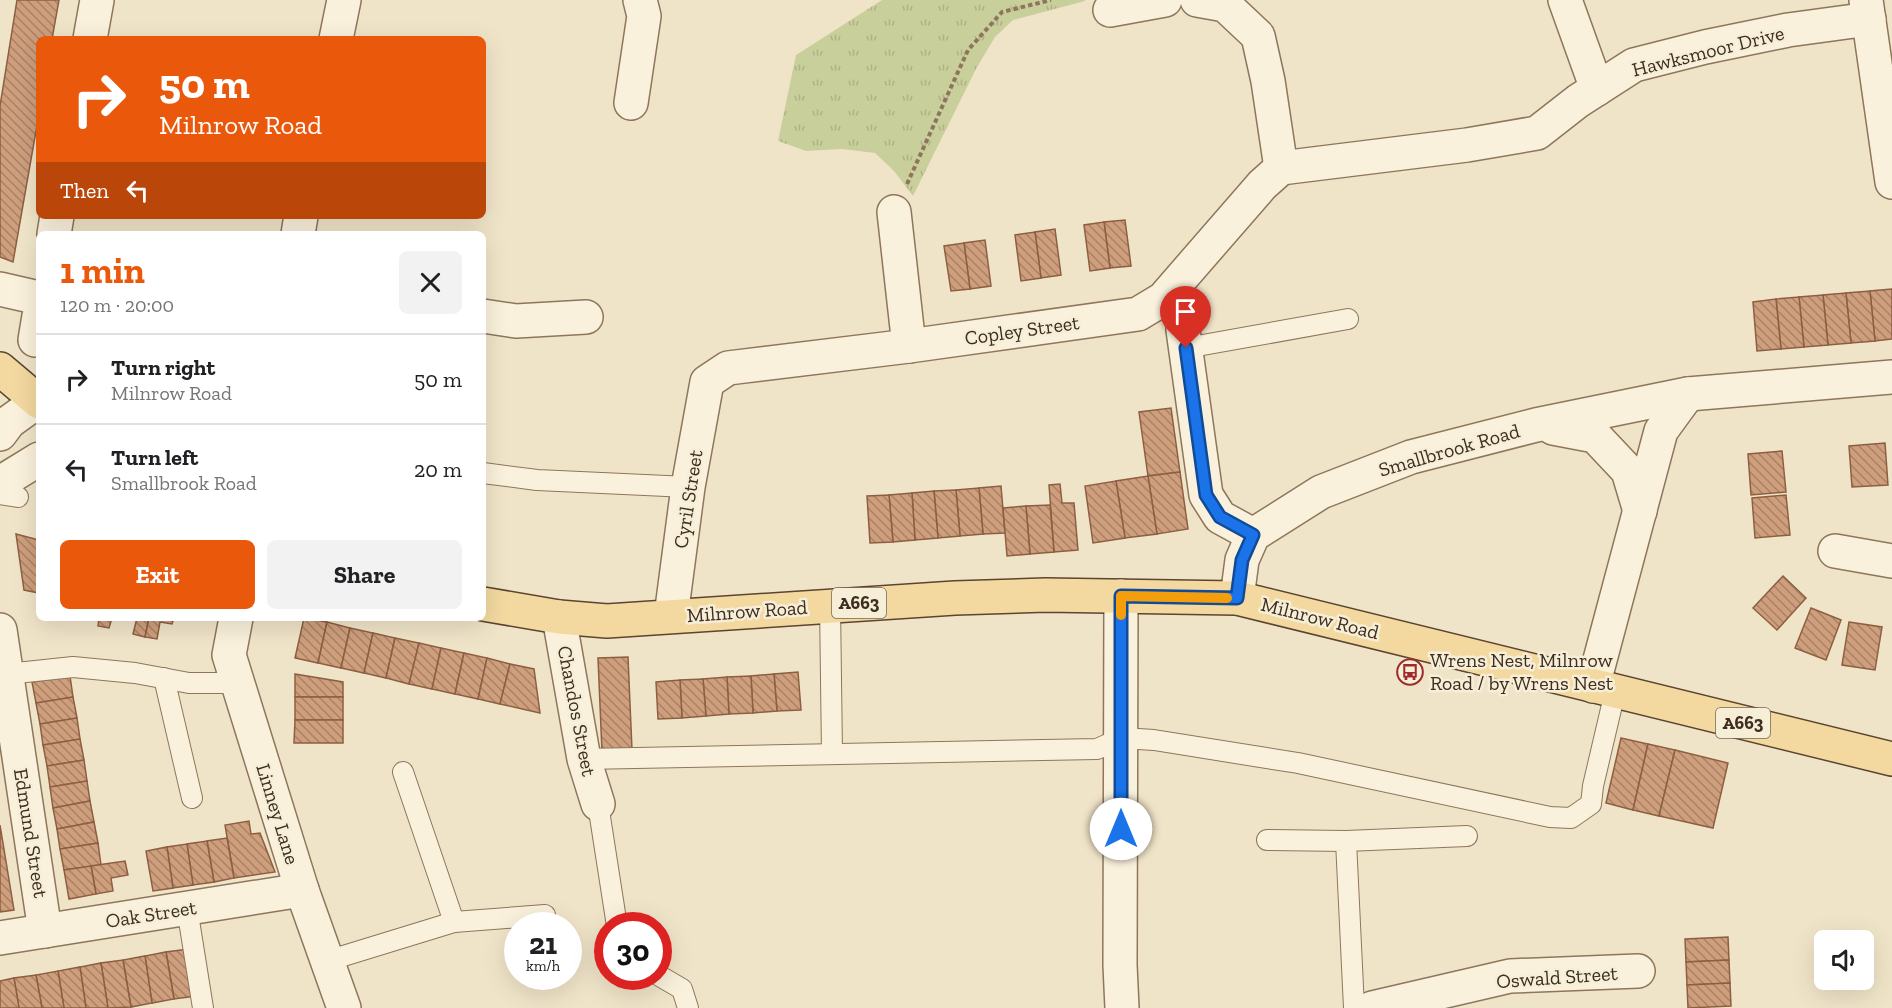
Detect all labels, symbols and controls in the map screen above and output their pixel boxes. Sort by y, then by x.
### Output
street label: Hawksmoor Drive [1629,20,1787,82]
text: 50 m [159,58,250,109]
icon: right [60,60,138,138]
text: Milnrow Road [159,109,322,141]
icon: left [121,174,154,207]
text: Then [60,177,109,204]
text: 1 min [60,249,145,292]
button: close [399,251,462,314]
pin [1160,286,1211,348]
text: 120 m · 20:00 [60,293,174,317]
icon: arrive [1169,295,1202,328]
street label: Copley Street [963,310,1081,350]
text: Turn right [111,354,215,381]
icon: right [60,363,93,396]
text: 50 m [414,366,462,393]
text: Milnrow Road [111,381,232,405]
street label: Smallbrook Road [1376,418,1522,482]
text: Turn left [111,444,198,471]
street label: Cyril Street [668,447,708,550]
icon: left [60,453,93,486]
text: 20 m [414,456,462,483]
text: Smallbrook Road [111,471,257,495]
button: Exit [60,540,255,609]
button: Share [267,540,462,609]
road number: A663 [832,588,886,618]
street label: Milnrow Road [1258,592,1382,644]
street label: Milnrow Road [686,595,808,627]
street label: Chandos Street [553,644,602,779]
place label: Wrens Nest, Milnrow Road / by Wrens Nest [1430,648,1614,695]
bus stop icon: Wrens Nest, Milnrow Road / by Wrens Nest [1395,657,1425,687]
road number: A663 [1716,708,1770,738]
street label: Linney Lane [251,761,305,867]
street label: Edmund Street [9,766,53,900]
position arrow [1089,797,1153,861]
street label: Oak Street [104,895,199,933]
speed limit sign: 30 [594,912,672,990]
text: 21 [529,926,557,962]
map controls [1814,930,1874,990]
button: sound [1814,930,1874,990]
text: km/h [526,957,560,975]
street label: Oswald Street [1495,961,1619,993]

